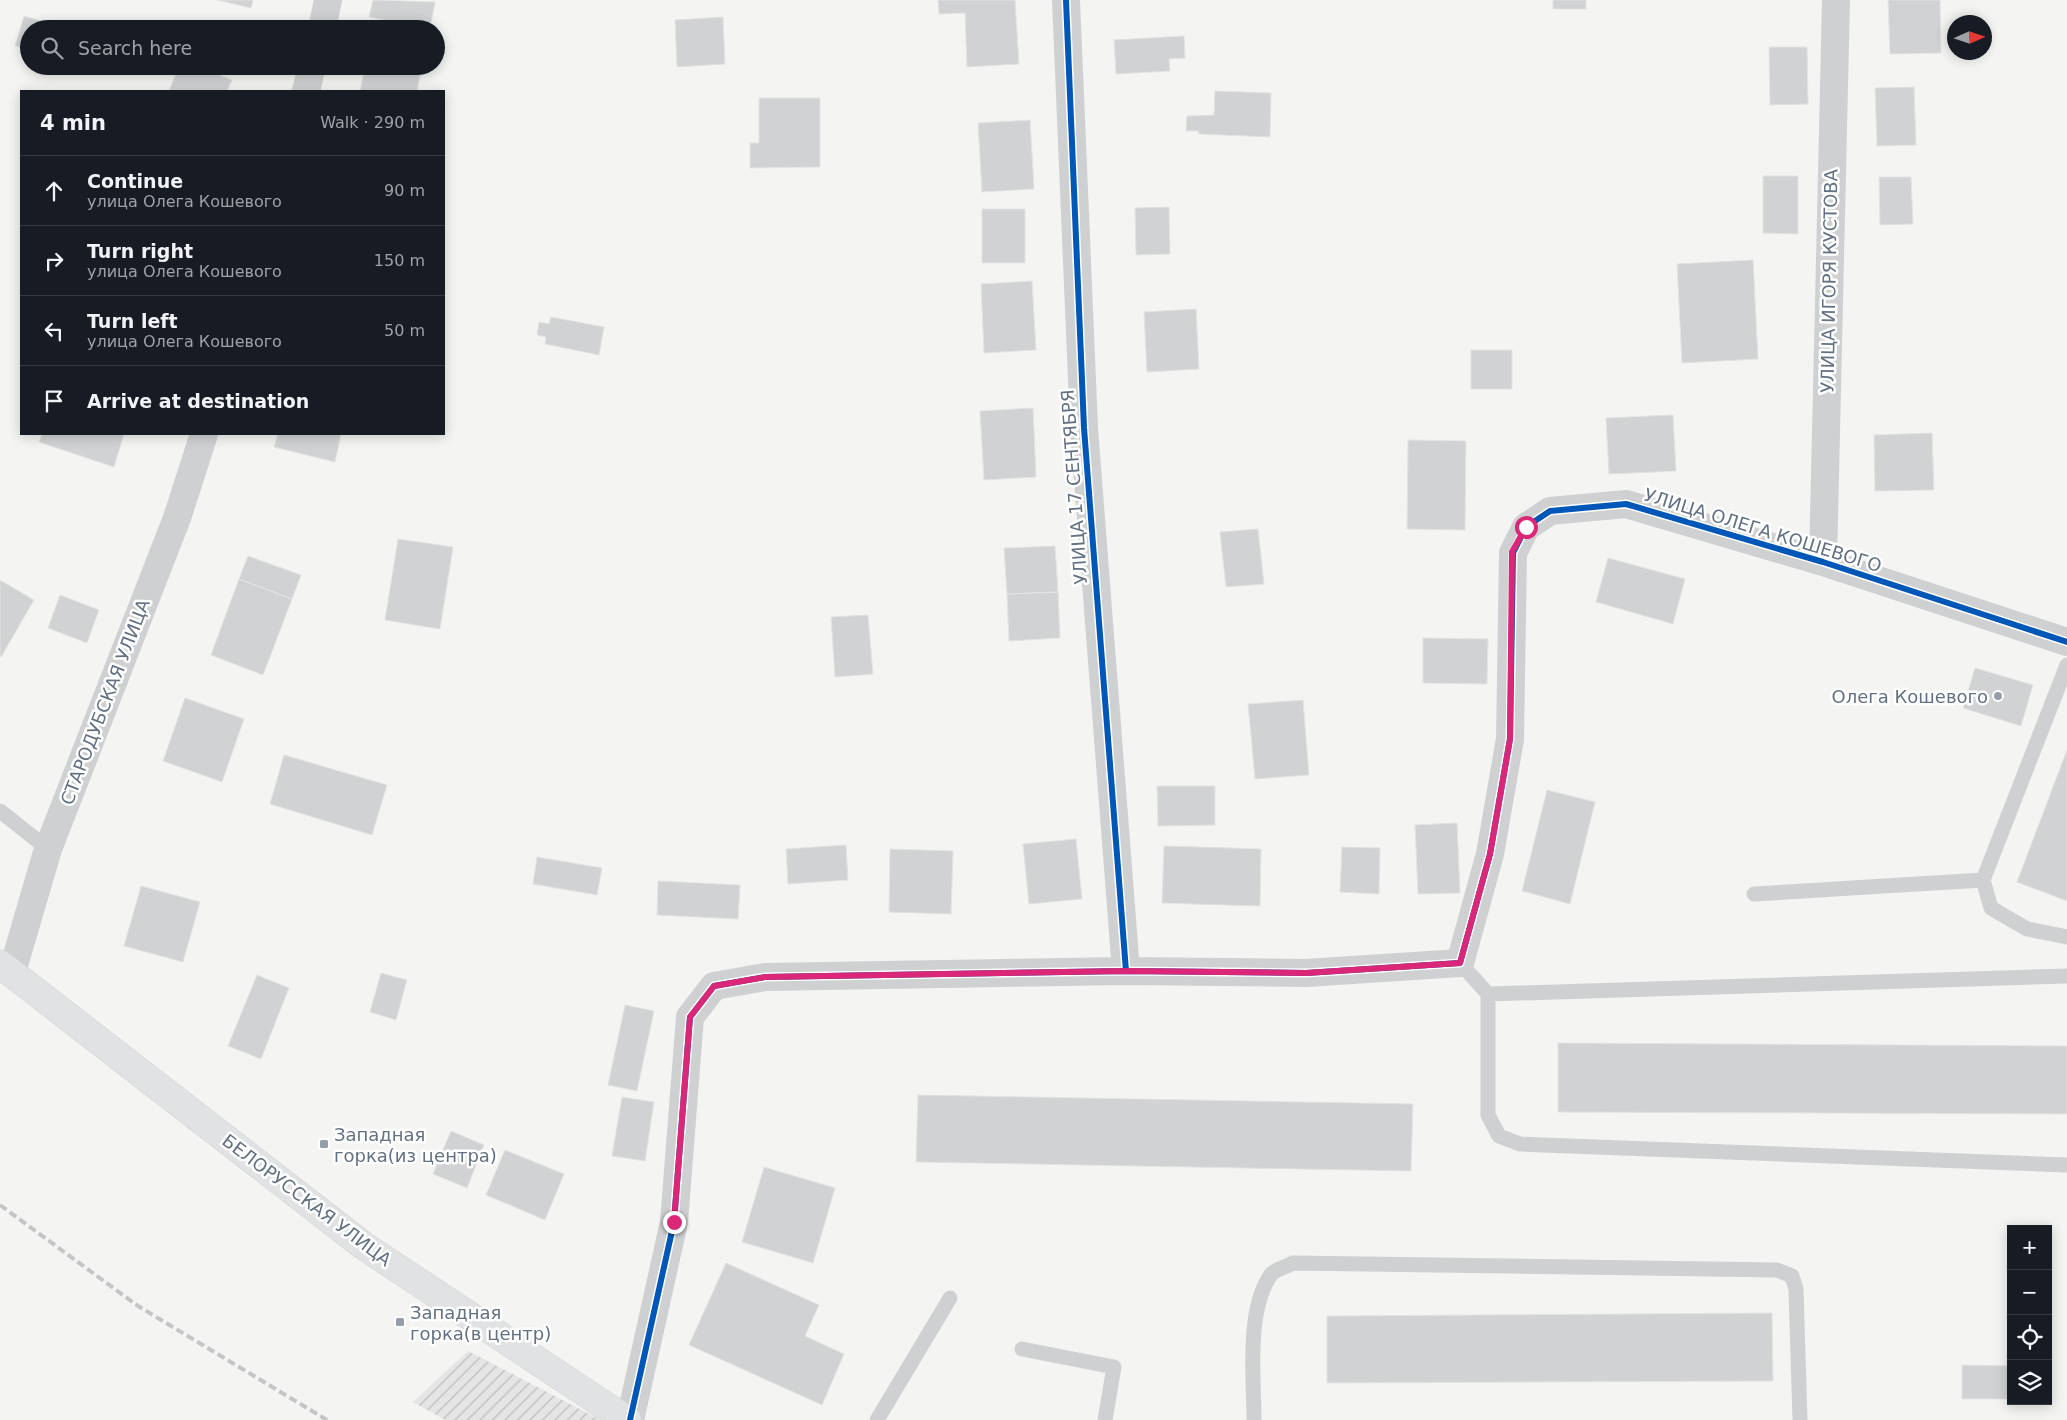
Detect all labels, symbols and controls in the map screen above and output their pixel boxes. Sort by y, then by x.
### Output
north arrow [1947,15,1992,60]
search box [20,20,445,75]
icon: search [38,34,66,62]
text: Search here [78,37,192,59]
text: 4 min [40,111,106,135]
text: Walk · 290 m [320,113,425,132]
street label: УЛИЦА ИГОРЯ КУСТОВА [1817,168,1841,393]
text: Continue [87,170,183,192]
icon: ahead [40,177,68,205]
text: 90 m [384,181,425,200]
text: улица Олега Кошевого [87,192,282,211]
text: Turn right [87,240,193,262]
icon: right [40,247,68,275]
text: 150 m [374,251,425,270]
text: улица Олега Кошевого [87,262,282,281]
text: Turn left [87,310,178,332]
icon: left [40,317,68,345]
text: 50 m [384,321,425,340]
text: улица Олега Кошевого [87,332,282,351]
icon: arrive [40,387,68,415]
street label: УЛИЦА 17 СЕНТЯБРЯ [1057,389,1091,585]
text: Arrive at destination [87,390,309,412]
street label: УЛИЦА ОЛЕГА КОШЕВОГО [1642,484,1884,576]
route start [1515,516,1538,539]
street label: СТАРОДУБСКАЯ УЛИЦА [56,596,154,808]
place label: Олега Кошевого [1832,686,1988,707]
marker: Олега Кошевого [1992,690,2004,702]
place label: Западная горка(из центра) [334,1124,497,1166]
street label: БЕЛОРУССКАЯ УЛИЦА [218,1130,396,1271]
marker: Западная горка(из центра) [318,1138,330,1150]
route end [663,1211,686,1234]
map controls [2007,1225,2052,1405]
button: + [2007,1225,2052,1270]
button: − [2007,1270,2052,1315]
place label: Западная горка(в центр) [410,1302,551,1344]
button: locate [2007,1315,2052,1360]
marker: Западная горка(в центр) [394,1316,406,1328]
button: layers [2007,1360,2052,1405]

